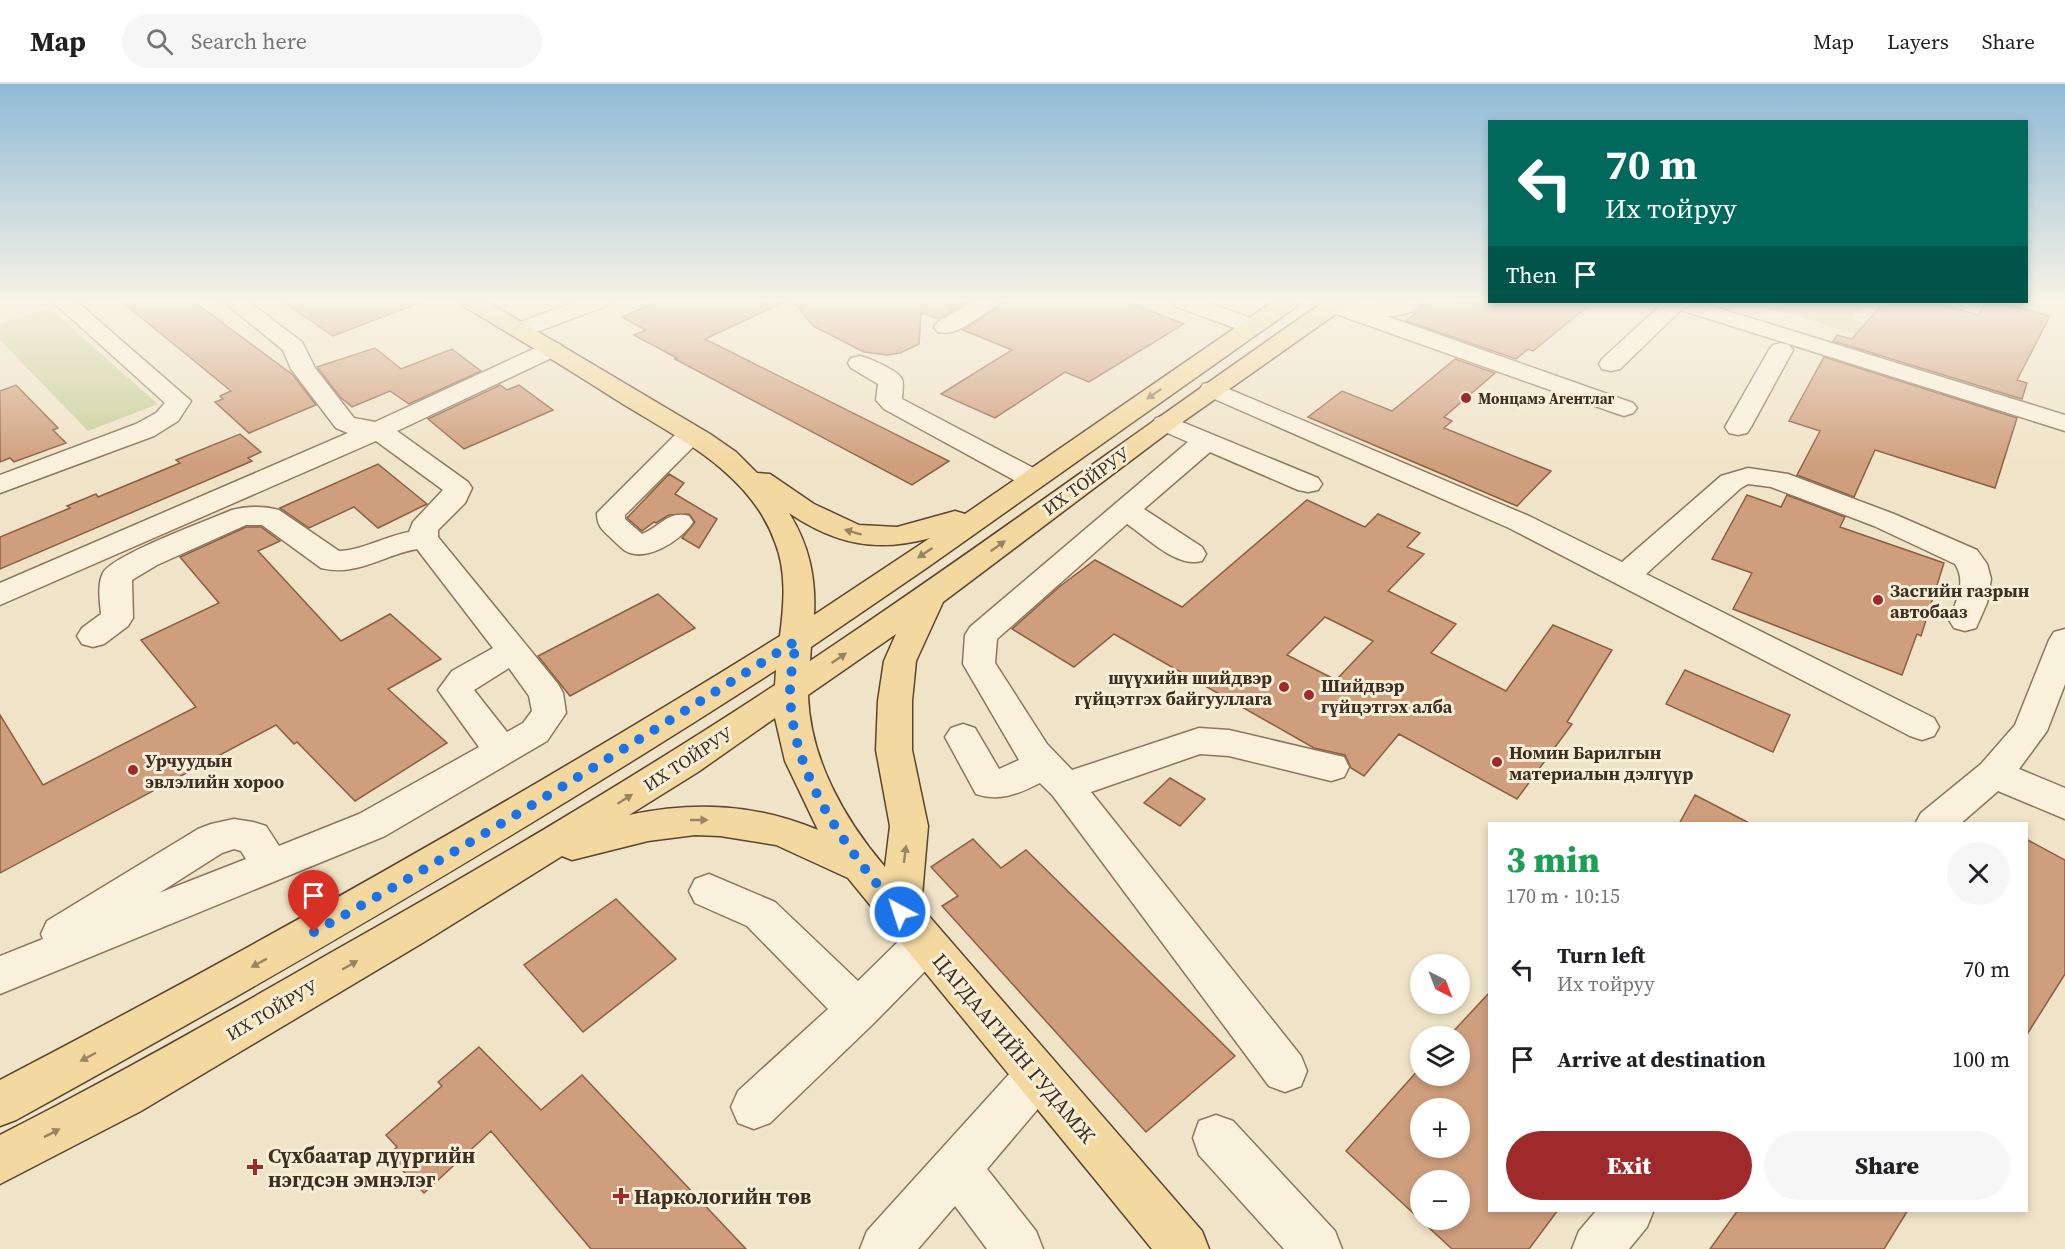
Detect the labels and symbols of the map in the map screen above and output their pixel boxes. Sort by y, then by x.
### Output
one-way arrow [1147,388,1163,400]
place label: Монцамэ Агентлаг [1478,388,1615,409]
marker: Монцамэ Агентлаг [1459,391,1473,405]
street label: ИХ ТОЙРУУ [1037,441,1135,521]
one-way arrow [844,527,862,536]
one-way arrow [990,540,1006,552]
one-way arrow [917,547,933,558]
place label: Засгийн газрын автобааз [1890,578,2030,624]
marker: Засгийн газрын автобааз [1871,593,1885,607]
one-way arrow [830,652,846,664]
place label: шүүхийн шийдвэр гүйцэтгэх байгууллага [1074,665,1272,711]
place label: Шийдвэр гүйцэтгэх алба [1321,673,1453,719]
marker: шүүхийн шийдвэр гүйцэтгэх байгууллага [1277,680,1291,694]
marker: Шийдвэр гүйцэтгэх алба [1302,688,1316,702]
street label: ИХ ТОЙРУУ [638,721,738,797]
place label: Номин Барилгын материалын дэлгүүр [1509,740,1693,786]
place label: Урчуудын эвлэлийн хороо [145,748,284,794]
marker: Номин Барилгын материалын дэлгүүр [1490,755,1504,769]
marker: Урчуудын эвлэлийн хороо [126,763,140,777]
one-way arrow [617,794,633,805]
one-way arrow [690,815,709,825]
one-way arrow [901,844,910,863]
pin [288,870,339,932]
position arrow [868,880,932,944]
street label: ЦАГДААГИЙН ГУДАМЖ [926,947,1103,1150]
north arrow [1410,954,1470,1014]
one-way arrow [250,958,267,968]
one-way arrow [342,959,358,970]
street label: ИХ ТОЙРУУ [221,974,323,1046]
one-way arrow [80,1052,97,1062]
one-way arrow [44,1128,61,1138]
place label: Сүхбаатар дүүргийн нэгдсэн эмнэлэг [268,1141,475,1194]
marker: Сүхбаатар дүүргийн нэгдсэн эмнэлэг [246,1158,264,1176]
place label: Наркологийн төв [634,1182,812,1211]
marker: Наркологийн төв [612,1187,630,1205]

